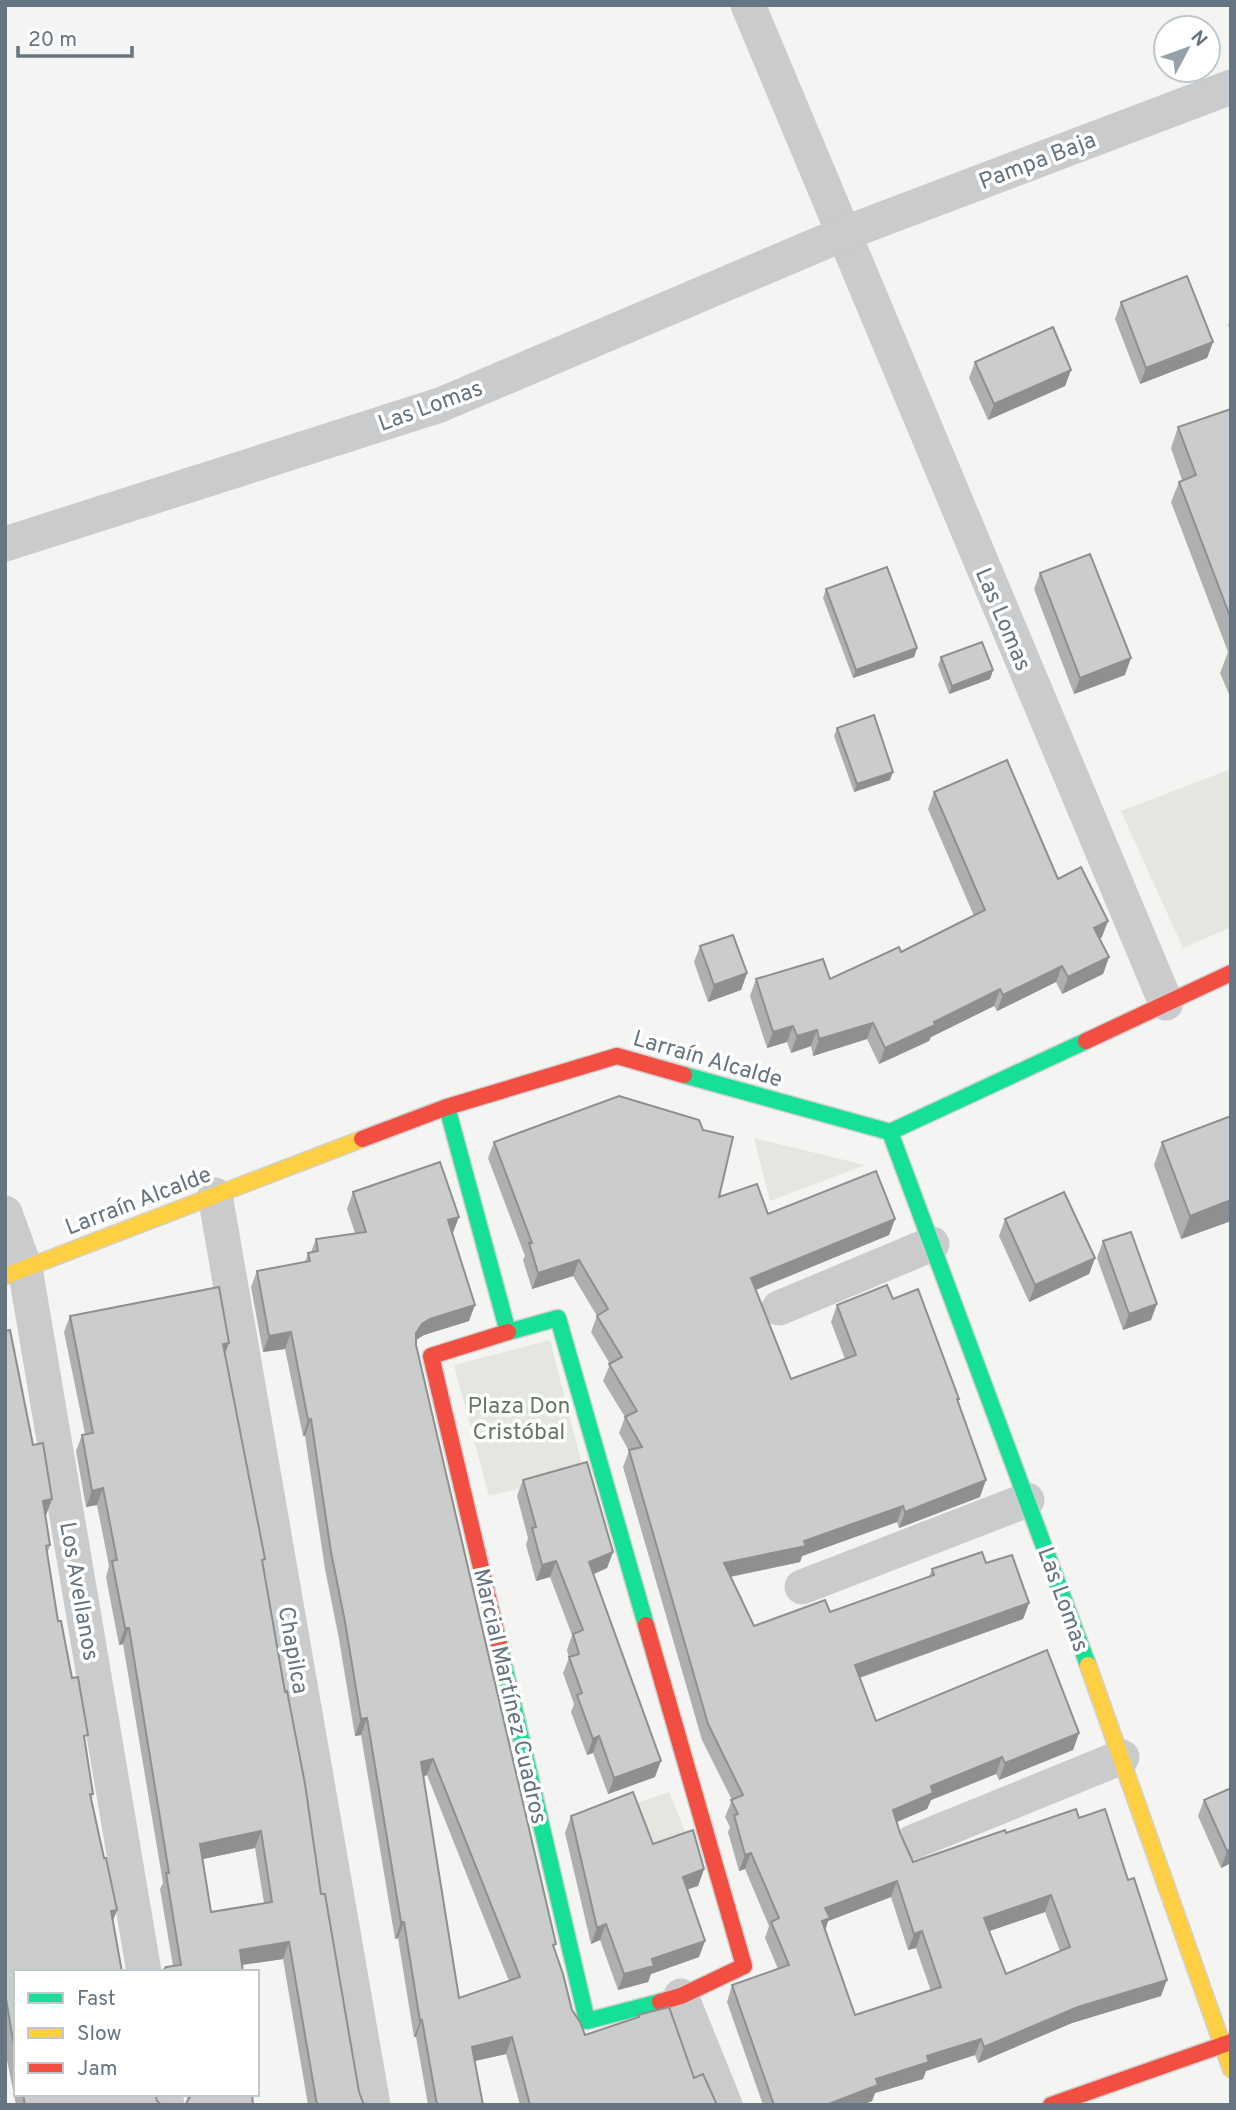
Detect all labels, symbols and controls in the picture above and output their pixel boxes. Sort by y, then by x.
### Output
scale bar [18,14,131,58]
north arrow [1152,14,1222,84]
text: N [1185,26,1212,52]
text: 20 m [28,27,77,54]
street label: Pampa Baja [975,127,1101,198]
street label: Las Lomas [375,375,487,440]
street label: Las Lomas [967,564,1036,676]
street label: Larraín Alcalde [629,1025,785,1096]
street label: Larraín Alcalde [62,1161,216,1244]
park label: Plaza Don Cristóbal [468,1393,570,1448]
street label: Los Avellanos [51,1520,104,1663]
street label: Las Lomas [1029,1544,1094,1656]
street label: Marcial Martínez Cuadros [465,1566,552,1827]
street label: Chapilca [270,1604,314,1697]
legend [14,1970,259,2096]
text: Fast [77,1986,116,2013]
text: Slow [77,2021,122,2048]
text: Jam [77,2056,118,2083]

